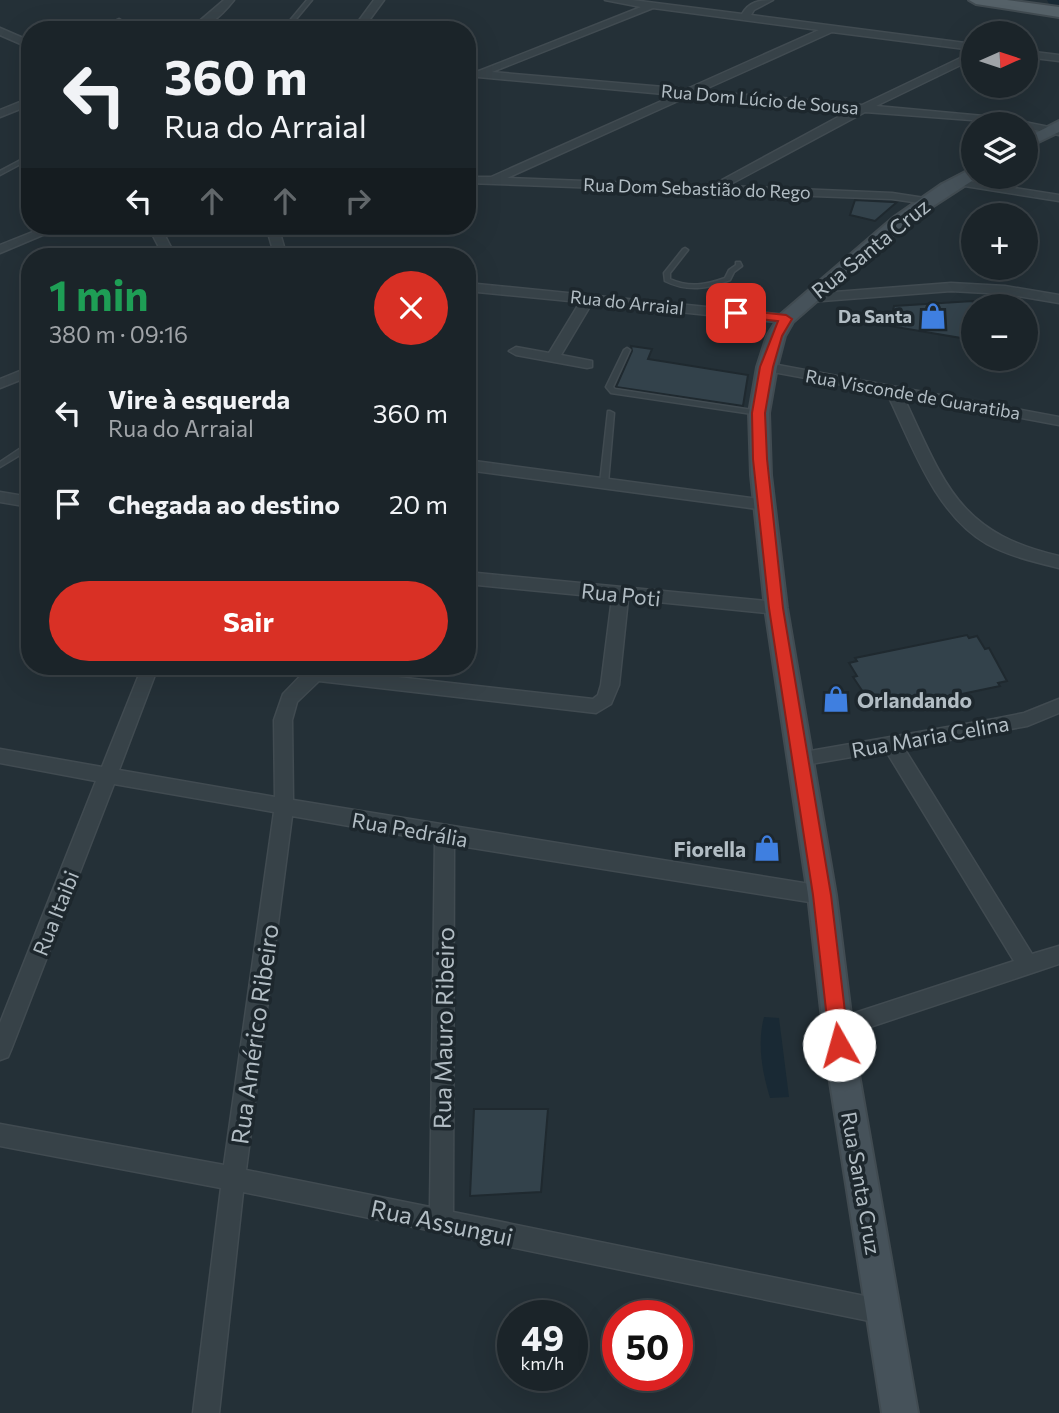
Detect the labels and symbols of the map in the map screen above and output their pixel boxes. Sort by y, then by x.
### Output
north arrow [961,21,1038,98]
street label: Rua Dom Lúcio de Sousa [660,79,860,119]
street label: Rua Dom Sebastião do Rego [583,173,811,203]
street label: Rua Santa Cruz [806,193,934,303]
pin [706,283,766,343]
street label: Rua do Arraial [569,285,685,319]
shop icon: Da Santa [918,301,948,331]
place label: Da Santa [838,305,912,327]
street label: Rua Visconde de Guaratiba [804,364,1022,424]
street label: Rua Poti [580,577,662,611]
shop icon: Orlandando [821,684,851,714]
place label: Orlandando [857,687,972,712]
street label: Rua Maria Celina [849,710,1011,762]
street label: Rua Pedrália [350,806,470,852]
shop icon: Fiorella [752,833,782,863]
place label: Fiorella [674,836,746,861]
street label: Rua Itaibi [27,867,83,959]
street label: Rua Américo Ribeiro [224,922,284,1146]
street label: Rua Mauro Ribeiro [427,927,459,1129]
position arrow [802,1008,876,1082]
street label: Rua Santa Cruz [837,1110,887,1256]
street label: Rua Assungui [368,1193,516,1251]
speed limit sign: 50 [602,1300,693,1391]

